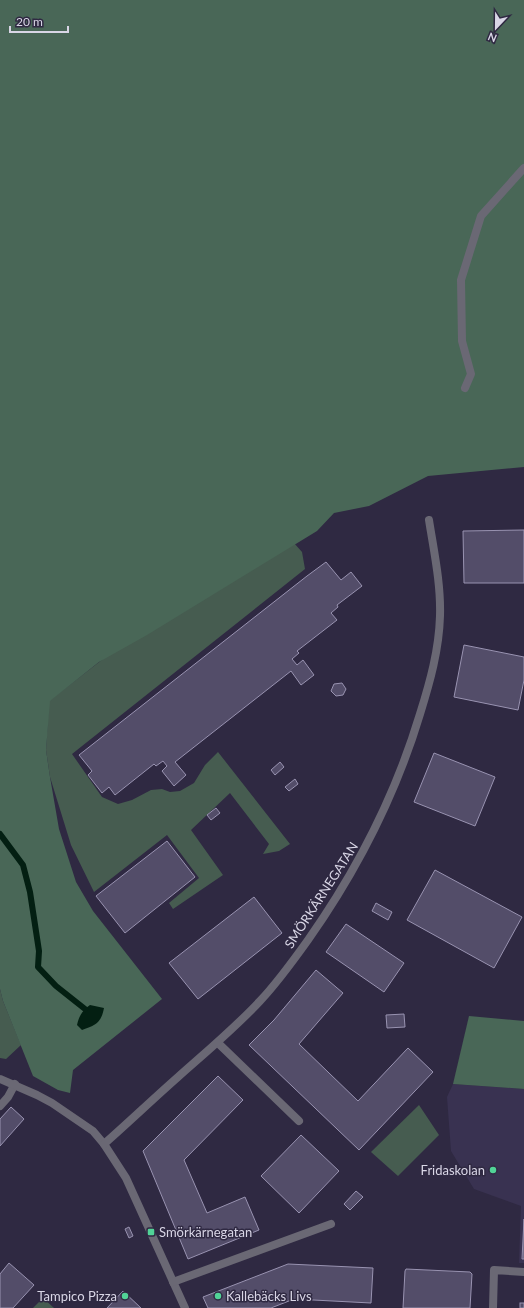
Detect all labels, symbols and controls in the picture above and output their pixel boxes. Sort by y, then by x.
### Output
scale bar [10,8,68,34]
north arrow [476,8,516,48]
text: 20 m [16,14,43,29]
text: N [486,30,498,45]
street label: SMÖRKÄRNEGATAN [281,839,361,951]
place label: Fridaskolan [421,1162,485,1178]
marker: Fridaskolan [488,1165,498,1175]
place label: Smörkärnegatan [159,1224,252,1240]
marker: Smörkärnegatan [146,1227,156,1237]
place label: Tampico Pizza [37,1288,117,1304]
place label: Kallebäcks Livs [226,1288,312,1304]
marker: Tampico Pizza [120,1291,130,1301]
marker: Kallebäcks Livs [213,1291,223,1301]

